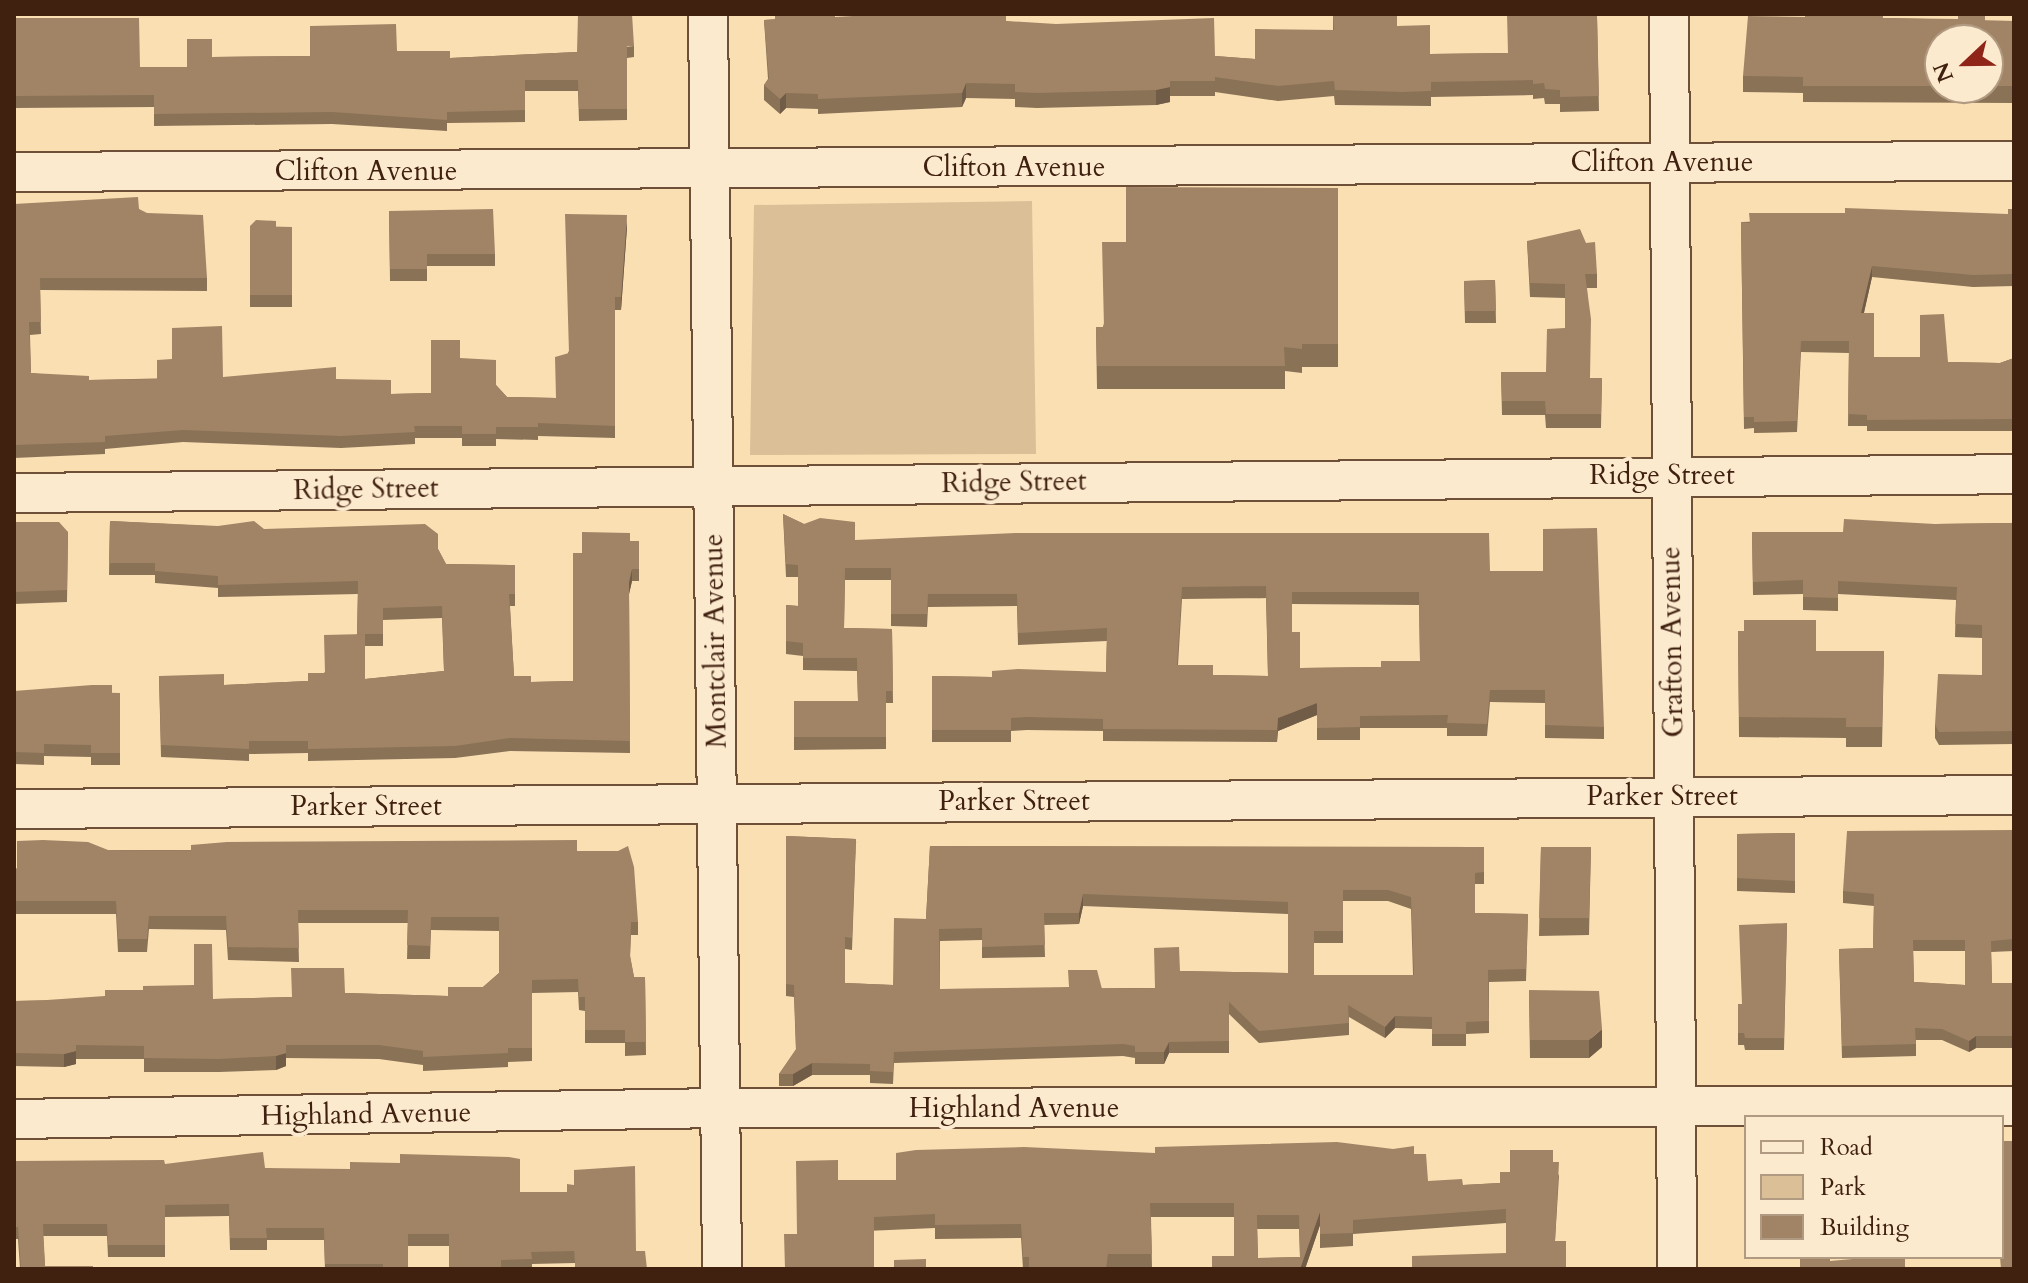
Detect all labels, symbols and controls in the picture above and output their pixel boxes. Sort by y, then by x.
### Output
north arrow [1924,24,2004,104]
text: N [1926,58,1961,87]
street label: Clifton Avenue [1570,145,1754,179]
street label: Clifton Avenue [922,150,1106,184]
street label: Clifton Avenue [274,154,458,188]
street label: Ridge Street [1589,458,1735,492]
street label: Ridge Street [941,464,1087,500]
street label: Ridge Street [293,471,439,507]
street label: Montclair Avenue [696,533,734,749]
street label: Grafton Avenue [1654,546,1690,738]
street label: Parker Street [1586,779,1738,813]
street label: Parker Street [938,784,1090,818]
street label: Parker Street [290,789,442,823]
street label: Highland Avenue [909,1091,1119,1125]
street label: Highland Avenue [260,1095,472,1133]
legend [1744,1115,2004,1259]
text: Road [1820,1131,1873,1164]
text: Park [1820,1171,1866,1204]
text: Building [1820,1211,1909,1244]

